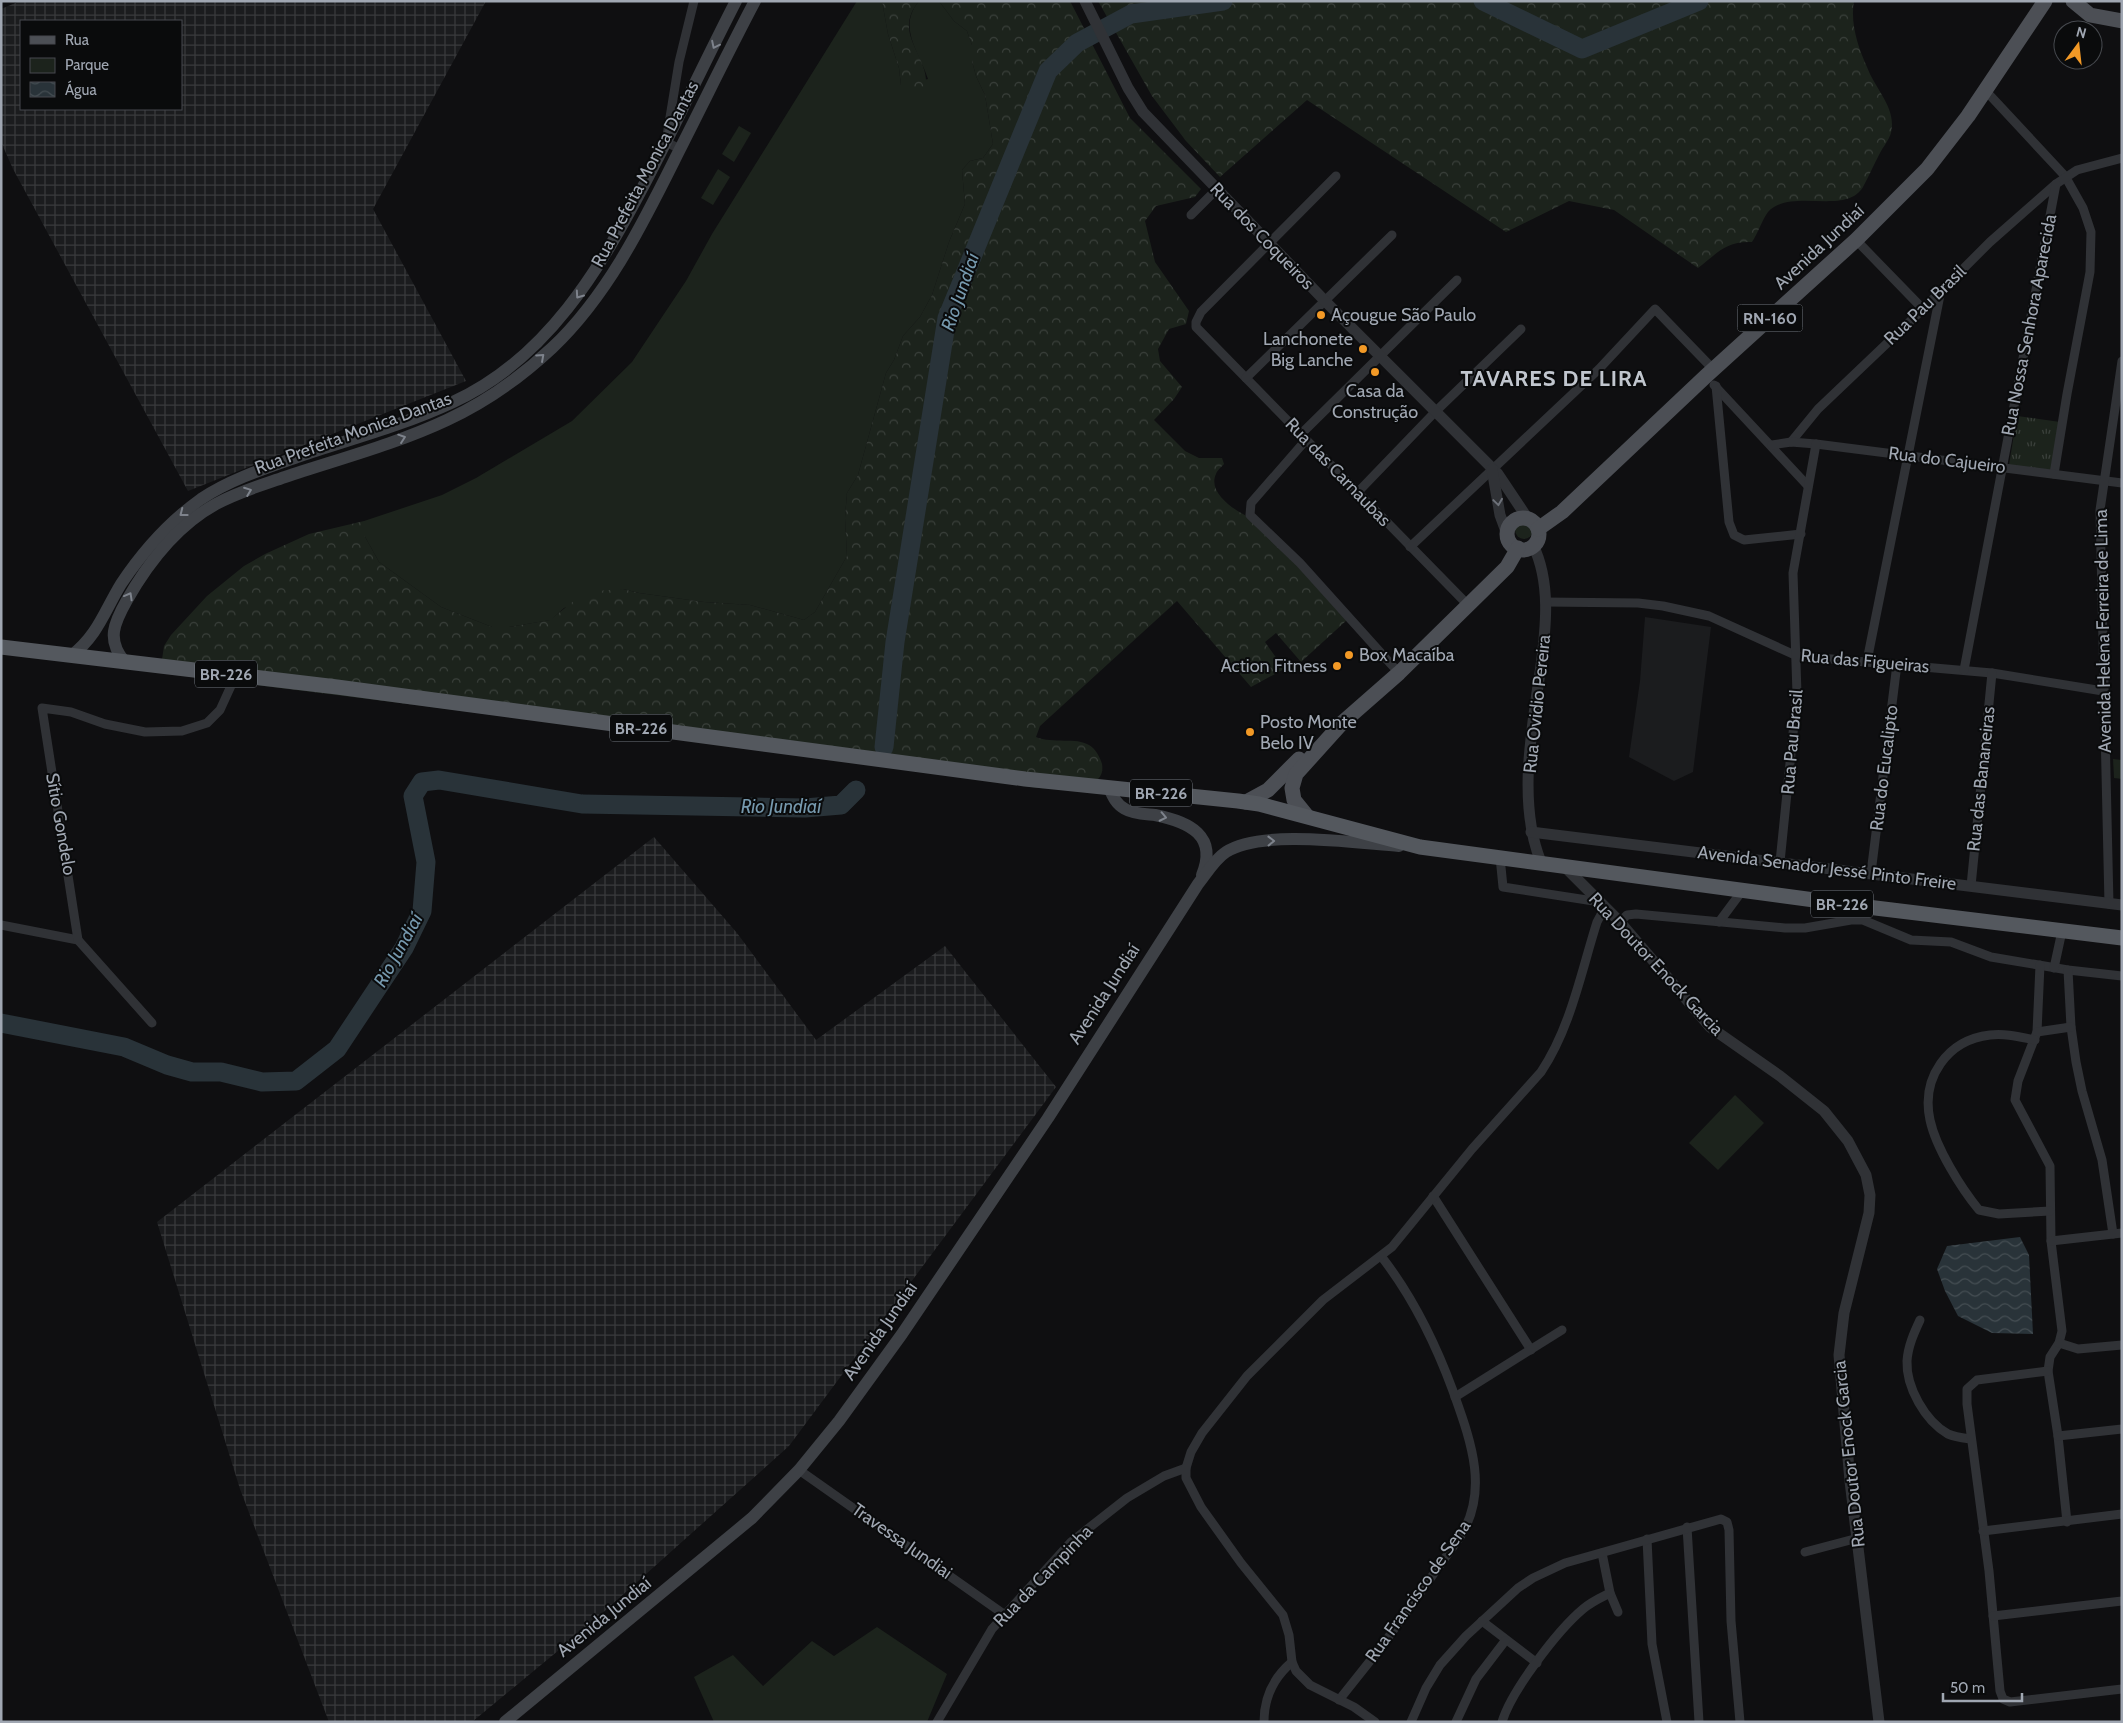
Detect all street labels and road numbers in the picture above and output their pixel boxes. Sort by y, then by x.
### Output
street label: Rua Prefeita Monica Dantas [586,77,704,271]
street label: Rua dos Coqueiros [1205,178,1319,294]
street label: Avenida Jundiaí [1769,200,1869,294]
street label: Rua Nossa Senhora Aparecida [1997,212,2061,438]
street label: Rua Pau Brasil [1879,260,1971,349]
road number: RN-160 [1738,304,1802,332]
street label: Rua Prefeita Monica Dantas [252,387,454,479]
street label: Rua das Carnaubas [1281,413,1395,531]
street label: Rua do Cajueiro [1887,442,2007,478]
street label: Avenida Helena Ferreira de Lima [2090,509,2116,753]
street label: Rua Ovidio Pereira [1519,633,1555,774]
street label: Rua das Figueiras [1800,644,1930,678]
road number: BR-226 [195,661,257,688]
street label: Rua Pau Brasil [1776,688,1808,795]
street label: Rua do Eucalipto [1865,704,1903,832]
street label: Rua das Bananeiras [1962,705,2000,853]
road number: BR-226 [610,714,672,741]
street label: Sítio Gondelo [41,771,81,877]
road number: BR-226 [1130,780,1192,806]
street label: Avenida Senador Jessé Pinto Freire [1696,841,1958,895]
street label: Rua Doutor Enock Garcia [1584,888,1728,1040]
road number: BR-226 [1811,891,1873,918]
street label: Avenida Jundiaí [1063,940,1145,1048]
street label: Avenida Jundiaí [838,1277,922,1384]
street label: Rua Doutor Enock Garcia [1828,1359,1870,1548]
street label: Travessa Jundiai [848,1498,956,1584]
street label: Rua Francisco de Sena [1361,1515,1476,1666]
street label: Rua da Campinha [989,1520,1097,1632]
street label: Avenida Jundiaí [552,1572,656,1662]

